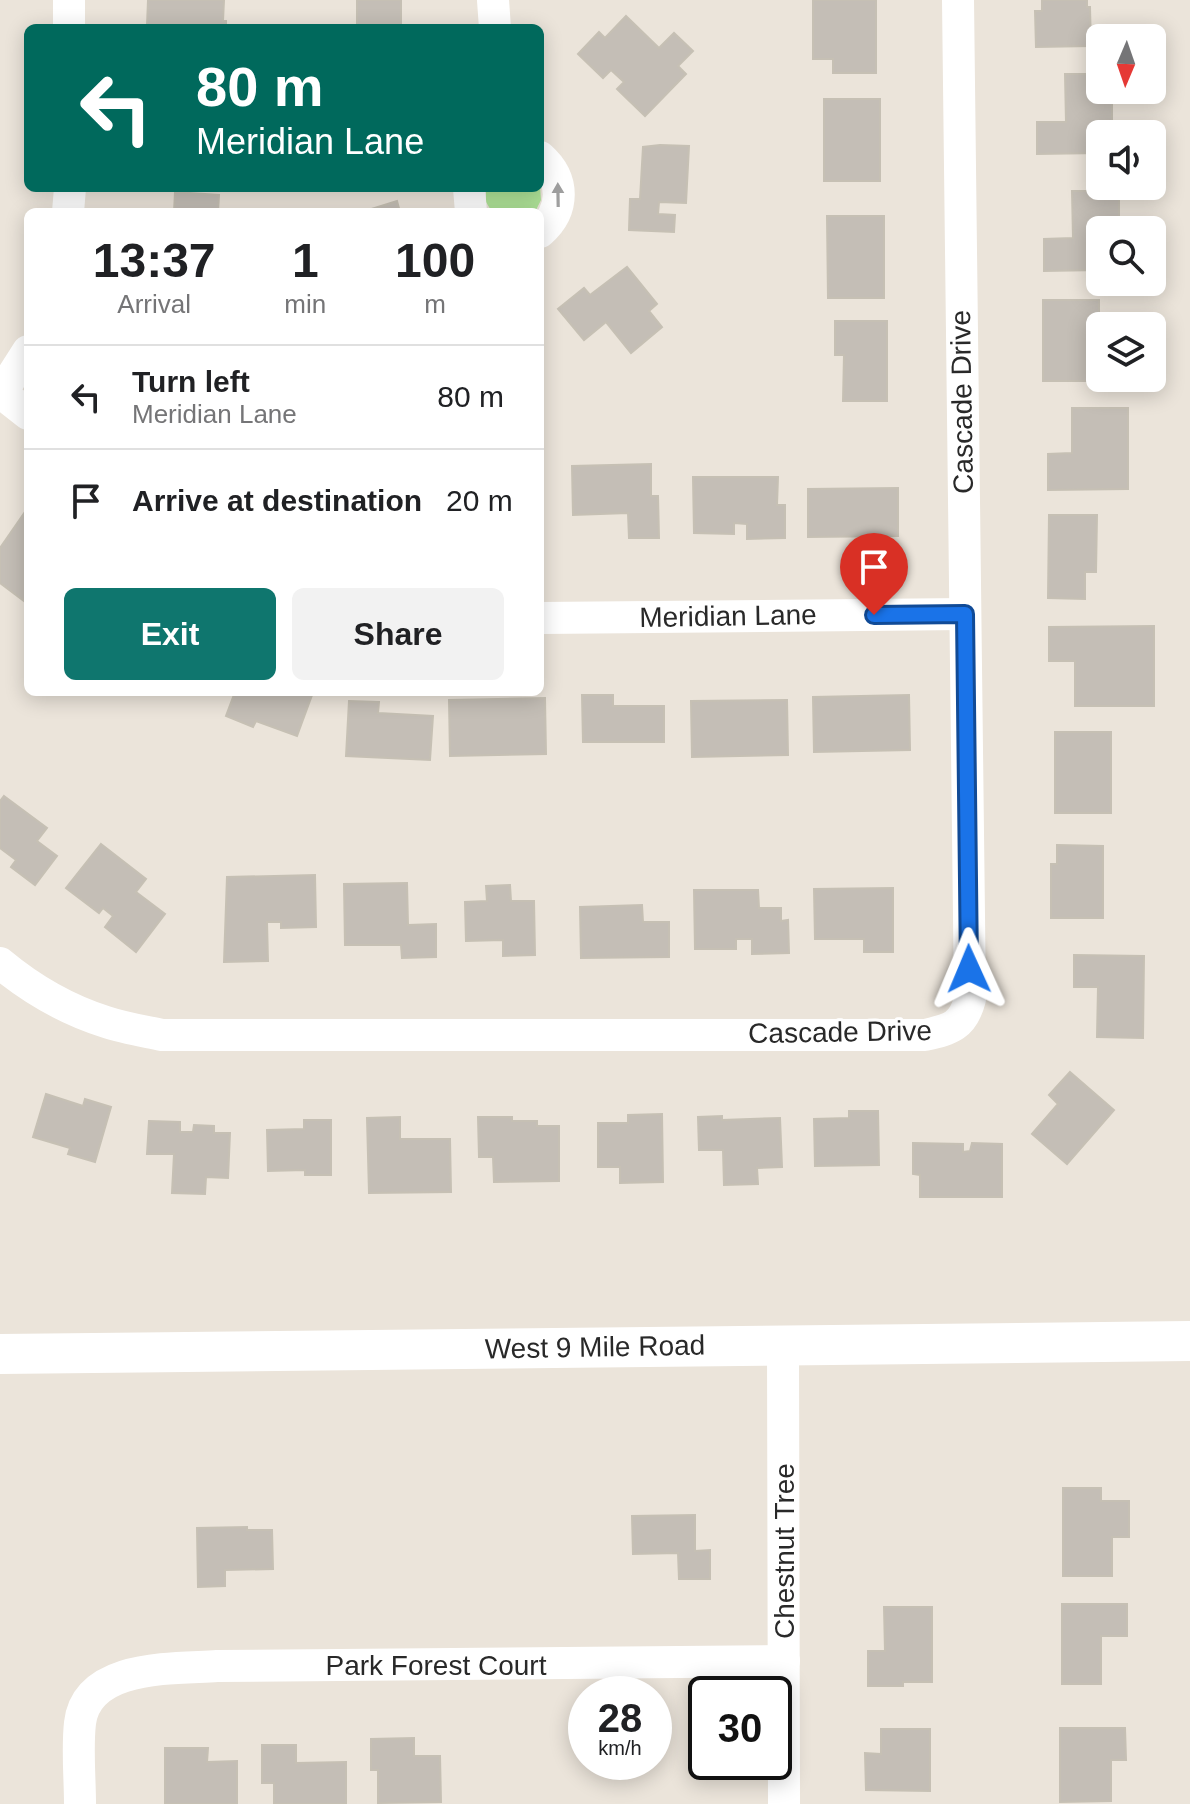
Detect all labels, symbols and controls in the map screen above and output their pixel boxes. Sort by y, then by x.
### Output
north arrow [1086,24,1166,104]
map controls [1086,24,1166,392]
text: 80 m [196,55,324,118]
icon: left [64,56,168,160]
button: sound [1086,120,1166,200]
text: Meridian Lane [196,121,424,162]
one-way arrow [551,182,564,207]
button: search [1086,216,1166,296]
text: 13:37 [93,234,216,287]
text: 1 [292,234,319,287]
text: 100 [395,234,475,287]
text: Arrival [117,289,191,319]
text: min [284,289,326,319]
text: m [424,289,446,319]
street label: Cascade Drive [945,310,979,494]
button: layers [1086,312,1166,392]
text: Turn left [132,365,250,398]
icon: left [64,375,108,419]
text: 80 m [437,380,504,413]
text: Meridian Lane [132,399,297,429]
icon: arrive [64,479,108,523]
text: Arrive at destination [132,484,422,517]
text: 20 m [446,484,513,517]
pin [840,533,908,615]
icon: arrive [852,545,896,589]
button: Exit [64,588,276,680]
button: Share [292,588,504,680]
street label: Meridian Lane [639,599,817,633]
position arrow [927,927,1011,1011]
street label: Cascade Drive [748,1015,932,1049]
street label: West 9 Mile Road [485,1330,705,1364]
street label: Chestnut Tree [769,1463,800,1639]
street label: Park Forest Court [326,1650,547,1681]
speed limit sign: 30 [688,1676,792,1780]
text: 28 [598,1696,642,1740]
text: km/h [598,1737,642,1759]

